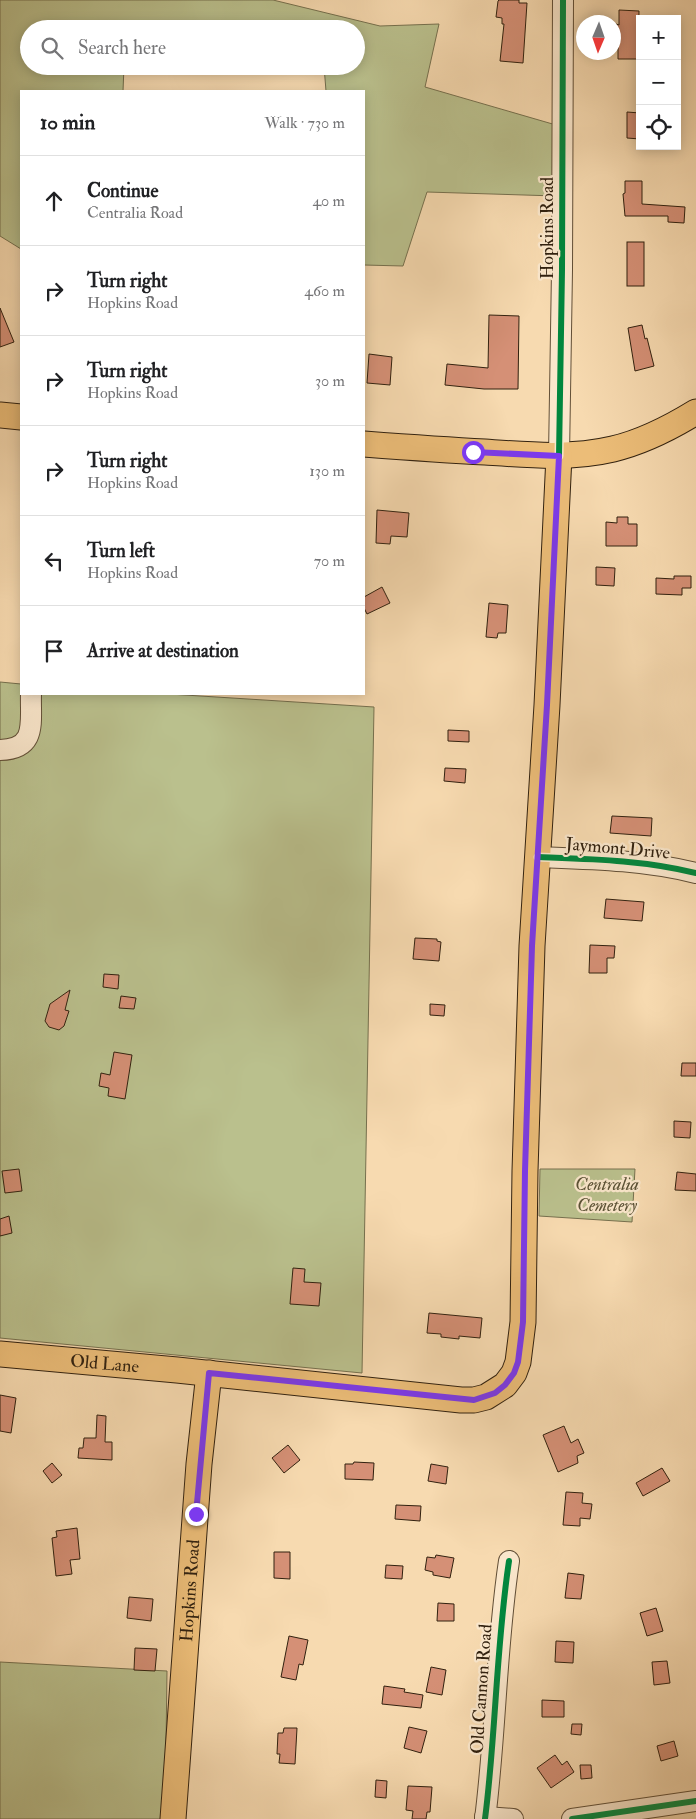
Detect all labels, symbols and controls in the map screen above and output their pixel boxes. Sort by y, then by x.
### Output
north arrow [576,15,621,60]
map controls [636,15,681,150]
button: + [636,15,681,60]
search box [20,20,365,75]
icon: search [38,34,66,62]
text: Search here [78,36,166,60]
button: − [636,60,681,105]
button: locate [636,105,681,150]
text: 10 min [40,109,95,136]
text: Walk · 730 m [264,113,345,133]
street label: Hopkins Road [536,177,559,279]
text: Continue [87,179,158,203]
icon: ahead [40,187,68,215]
text: 40 m [312,191,345,211]
text: Centralia Road [87,203,183,223]
text: Turn right [87,269,167,293]
icon: right [40,277,68,305]
text: 460 m [304,281,345,301]
text: Hopkins Road [87,293,178,313]
text: Turn right [87,359,167,383]
icon: right [40,367,68,395]
text: 30 m [315,371,345,391]
text: Hopkins Road [87,383,178,403]
route start [462,441,485,464]
text: Turn right [87,449,167,473]
icon: right [40,457,68,485]
text: 130 m [309,461,345,481]
text: Hopkins Road [87,473,178,493]
text: Turn left [87,539,155,563]
icon: left [40,547,68,575]
text: 70 m [314,551,345,571]
text: Hopkins Road [87,563,178,583]
icon: arrive [40,637,68,665]
text: Arrive at destination [87,639,239,663]
street label: Jaymont Drive [564,832,672,865]
park label: Centralia Cemetery [575,1173,639,1217]
street label: Old Lane [69,1349,140,1379]
route end [185,1503,208,1526]
street label: Hopkins Road [175,1539,205,1643]
street label: Old Cannon Road [465,1623,498,1755]

